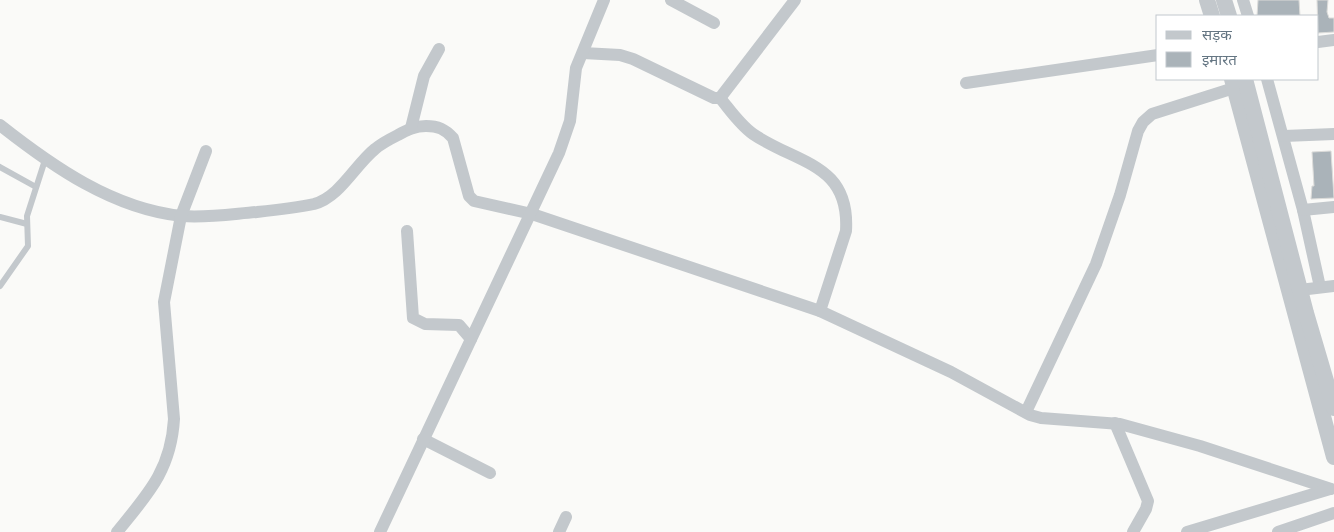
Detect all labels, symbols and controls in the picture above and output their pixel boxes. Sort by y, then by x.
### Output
legend [1156,15,1319,80]
text: सड़क [1202,26,1232,44]
text: इमारत [1202,51,1237,69]

